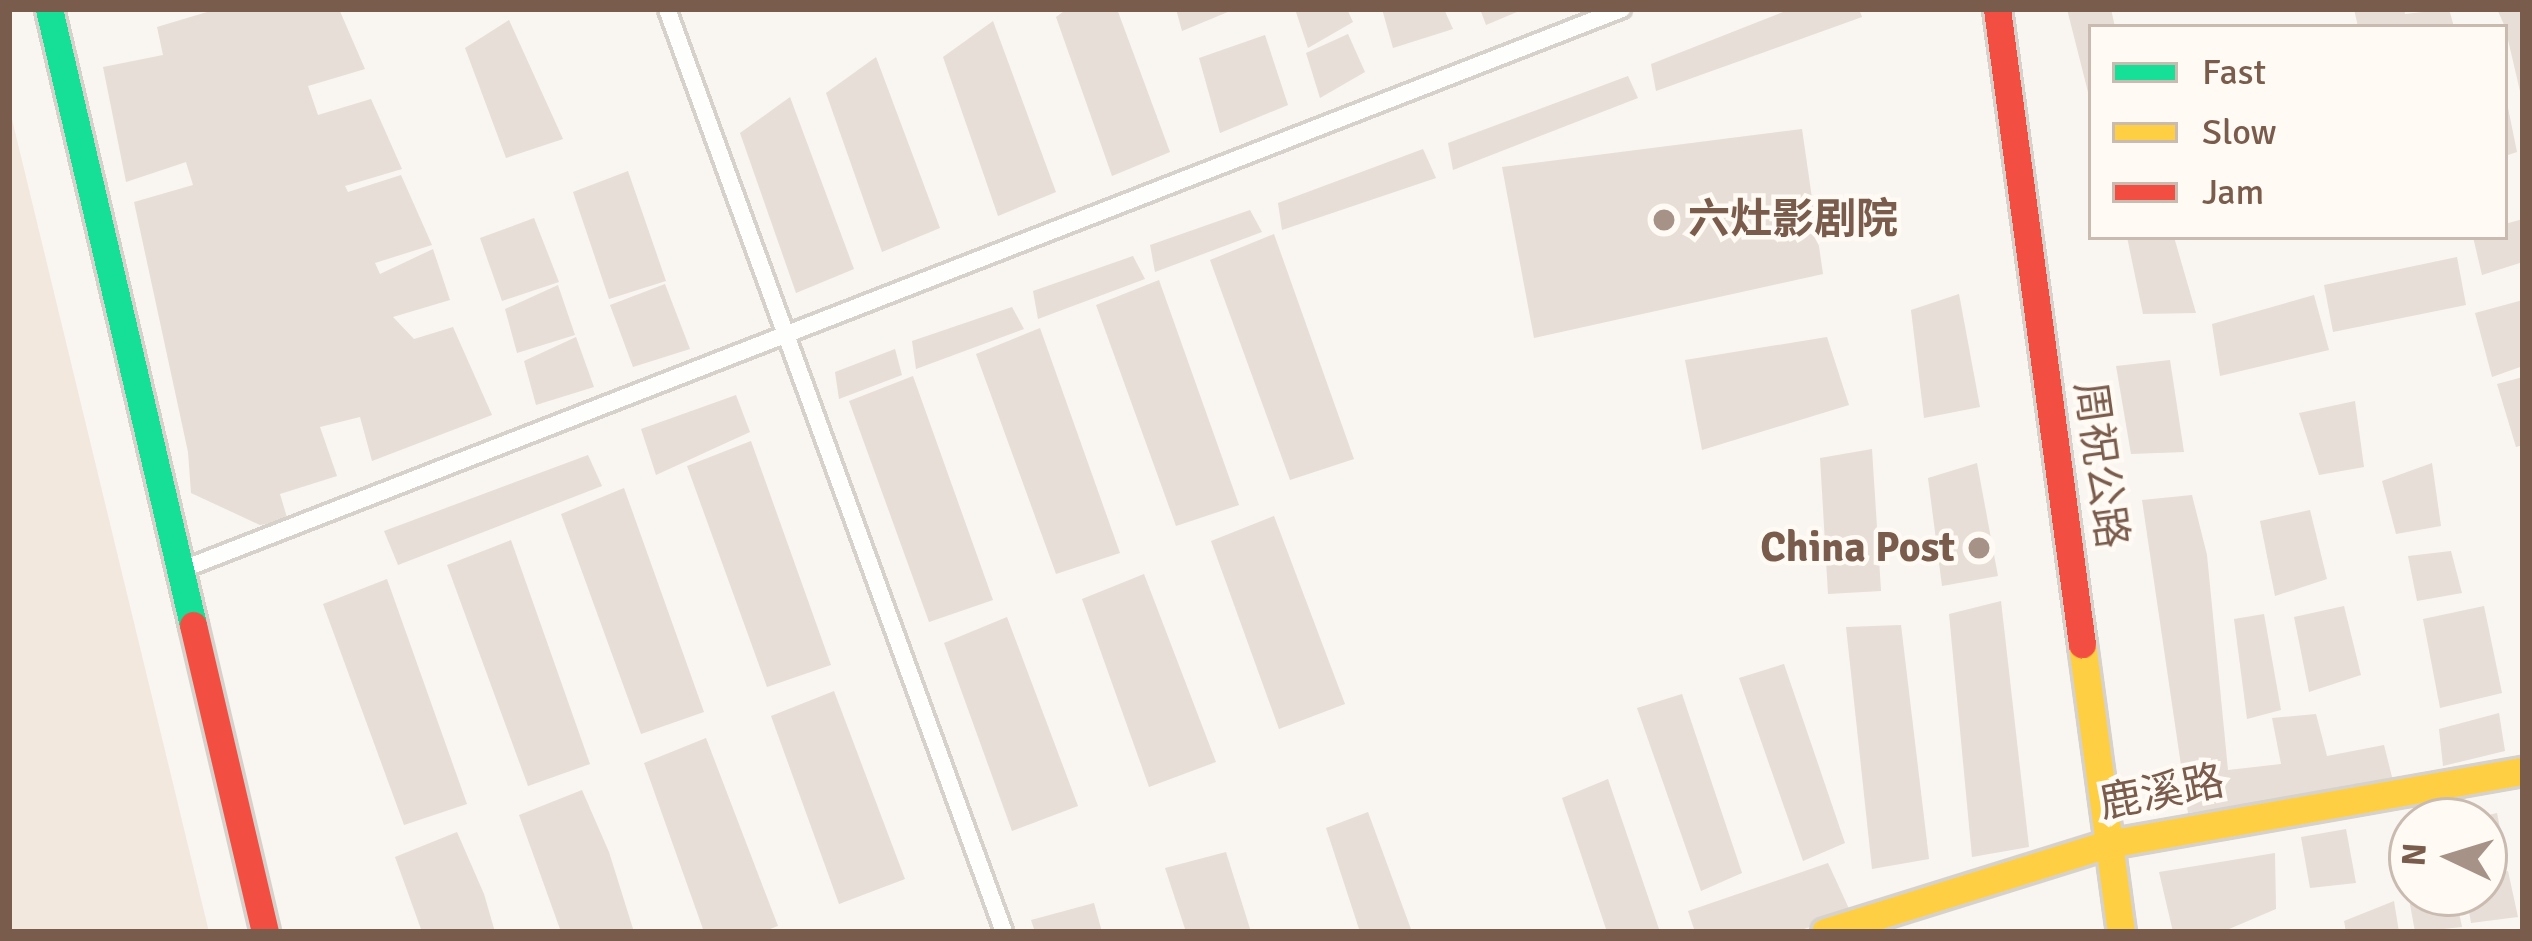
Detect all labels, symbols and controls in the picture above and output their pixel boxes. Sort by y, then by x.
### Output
legend [2088,24,2508,240]
text: Fast [2202,50,2266,95]
text: Slow [2202,110,2277,155]
text: Jam [2202,170,2264,215]
place label: 六灶影剧院 [1688,195,1898,245]
marker: 六灶影剧院 [1651,207,1677,233]
street label: 周祝公路 [2063,378,2137,552]
place label: China Post [1760,523,1955,573]
marker: China Post [1966,535,1992,561]
street label: 鹿溪路 [2095,756,2229,830]
north arrow [2388,797,2508,917]
text: N [2393,842,2436,868]

